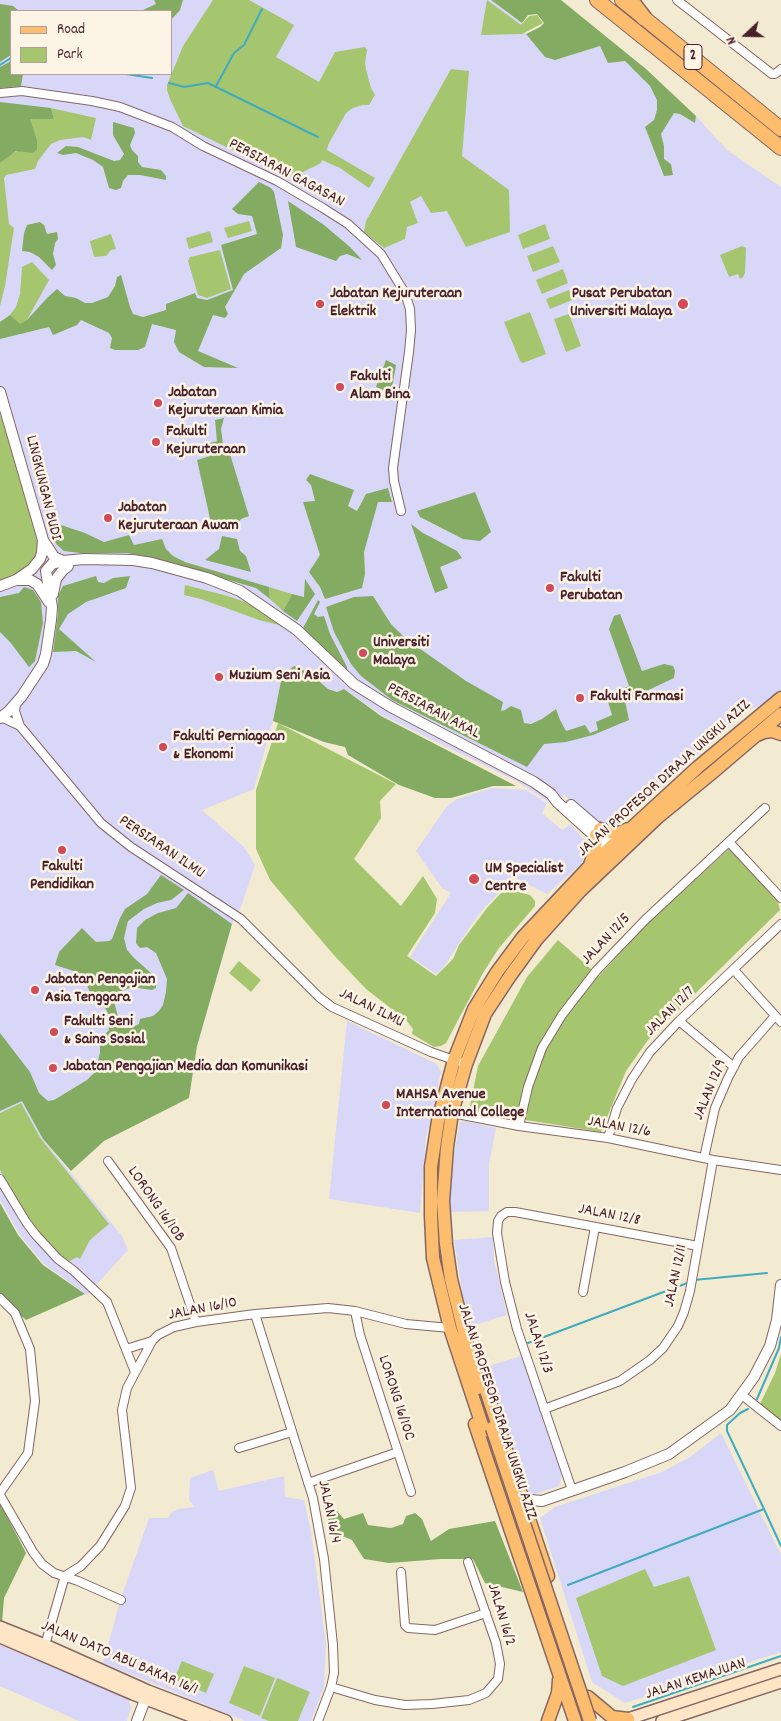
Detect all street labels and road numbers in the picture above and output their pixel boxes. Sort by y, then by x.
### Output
road number: 2 [684,44,702,70]
street label: PERSIARAN GAGASAN [225,135,347,213]
street label: LINGKUNGAN BUDI [20,434,64,542]
street label: PERSIARAN AKAL [383,679,483,745]
street label: JALAN PROFESOR DIRAJA UNGKU AZIZ [575,696,755,862]
street label: PERSIARAN ILMU [114,812,208,884]
street label: JALAN 12/5 [578,910,636,970]
street label: JALAN 12/7 [642,983,700,1041]
street label: JALAN ILMU [335,985,407,1033]
street label: JALAN 12/9 [690,1057,732,1123]
street label: JALAN 12/6 [586,1113,652,1143]
street label: LORONG 16/10B [122,1163,188,1247]
street label: JALAN 12/8 [576,1201,642,1231]
street label: JALAN 12/11 [661,1243,693,1309]
street label: JALAN 16/10 [167,1294,239,1326]
street label: JALAN PROFESOR DIRAJA UNGKU AZIZ [452,1302,540,1522]
street label: JALAN 12/3 [518,1310,556,1376]
street label: LORONG 16/10C [372,1353,418,1443]
street label: JALAN 16/4 [312,1479,344,1545]
street label: JALAN 16/2 [481,1581,519,1649]
street label: JALAN DATO ABU BAKAR 16/1 [38,1617,200,1701]
street label: JALAN KEMAJUAN [643,1655,749,1705]

